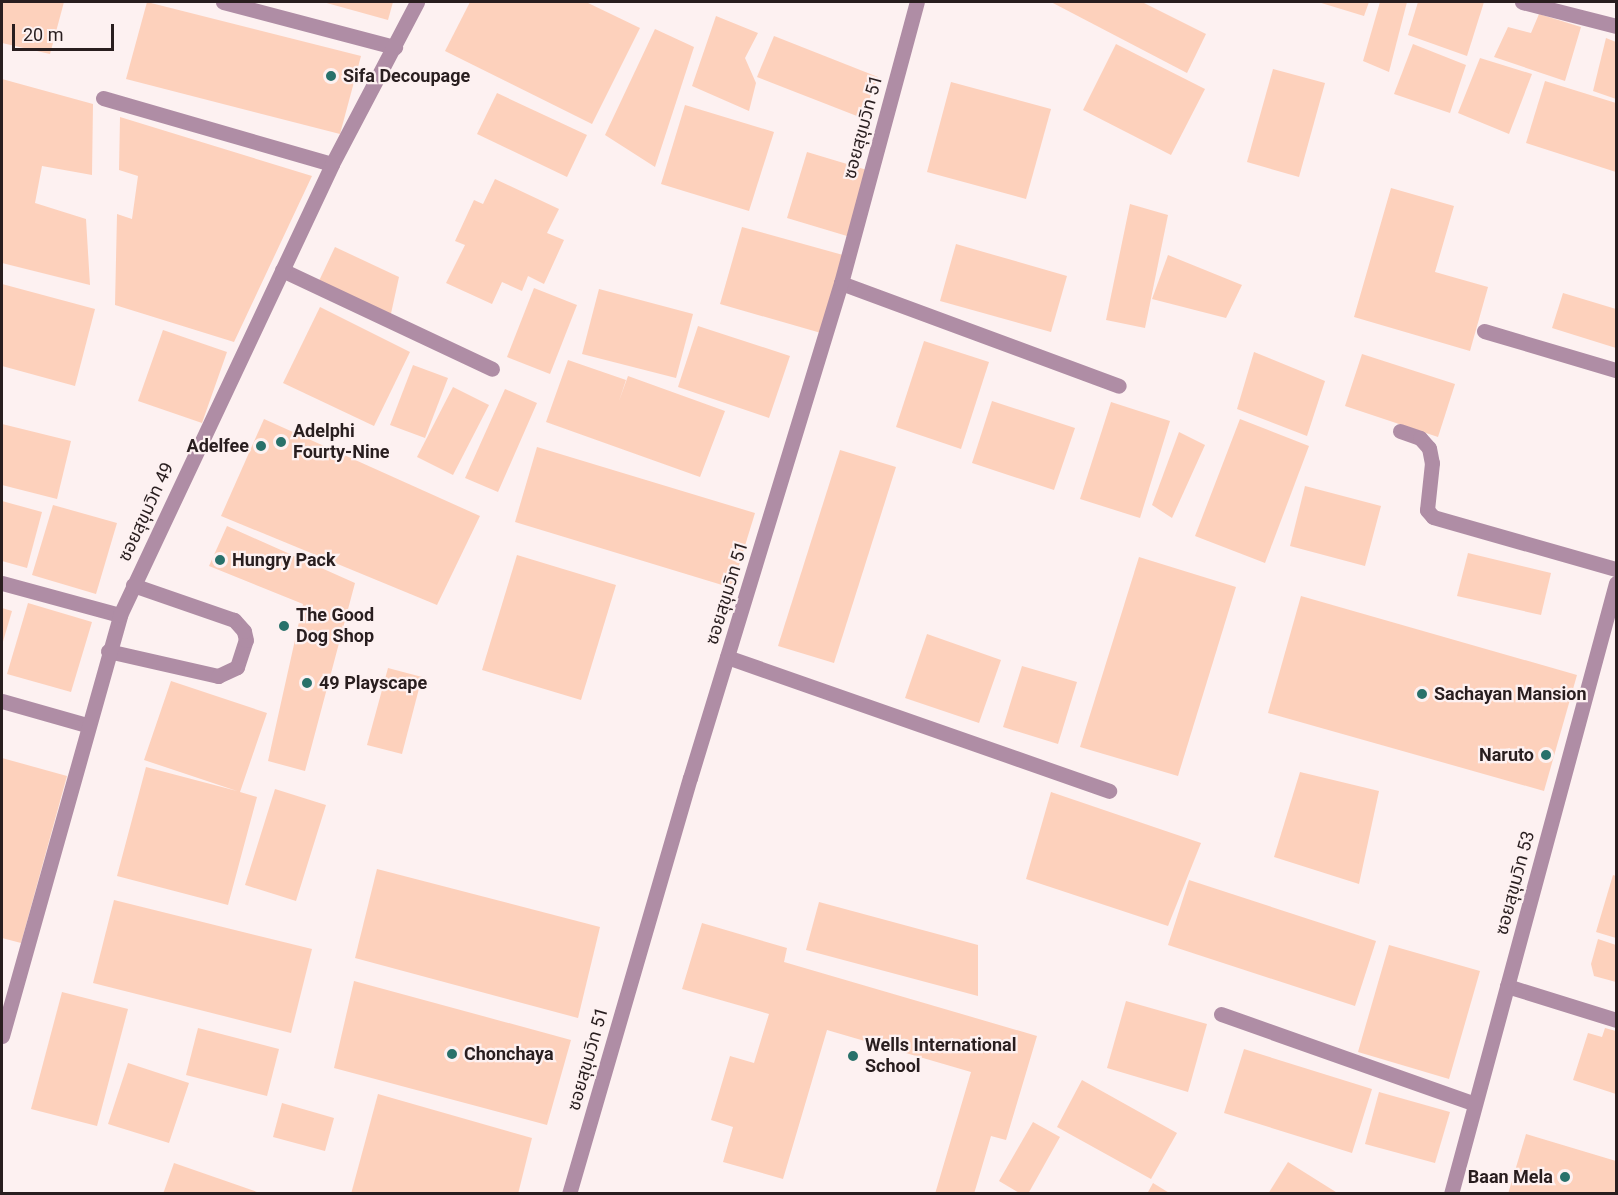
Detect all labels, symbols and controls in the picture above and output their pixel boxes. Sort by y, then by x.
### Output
scale bar [15,12,117,50]
text: 20 m [23,24,63,45]
place label: Sifa Decoupage [343,65,470,87]
marker: Sifa Decoupage [324,69,338,83]
street label: ซอยสุขุมวิท 51 [839,73,887,181]
place label: Adelphi Fourty-Nine [293,421,389,464]
place label: Adelfee [187,435,249,457]
marker: Adelphi Fourty-Nine [274,435,288,449]
marker: Adelfee [254,439,268,453]
street label: ซอยสุขุมวิท 49 [114,459,178,565]
street label: ซอยสุขุมวิท 51 [701,539,753,647]
place label: Hungry Pack [232,549,336,571]
marker: Hungry Pack [213,553,227,567]
place label: The Good Dog Shop [296,605,374,648]
marker: The Good Dog Shop [277,619,291,633]
place label: 49 Playscape [319,672,427,694]
marker: 49 Playscape [300,676,314,690]
place label: Sachayan Mansion [1434,683,1587,705]
marker: Sachayan Mansion [1415,687,1429,701]
place label: Naruto [1479,744,1534,766]
marker: Naruto [1539,748,1553,762]
street label: ซอยสุขุมวิท 53 [1491,829,1539,937]
street label: ซอยสุขุมวิท 51 [563,1005,613,1113]
place label: Wells International School [865,1035,1016,1078]
place label: Chonchaya [464,1043,554,1065]
marker: Chonchaya [445,1047,459,1061]
marker: Wells International School [846,1049,860,1063]
place label: Baan Mela [1468,1166,1553,1188]
marker: Baan Mela [1558,1170,1572,1184]

